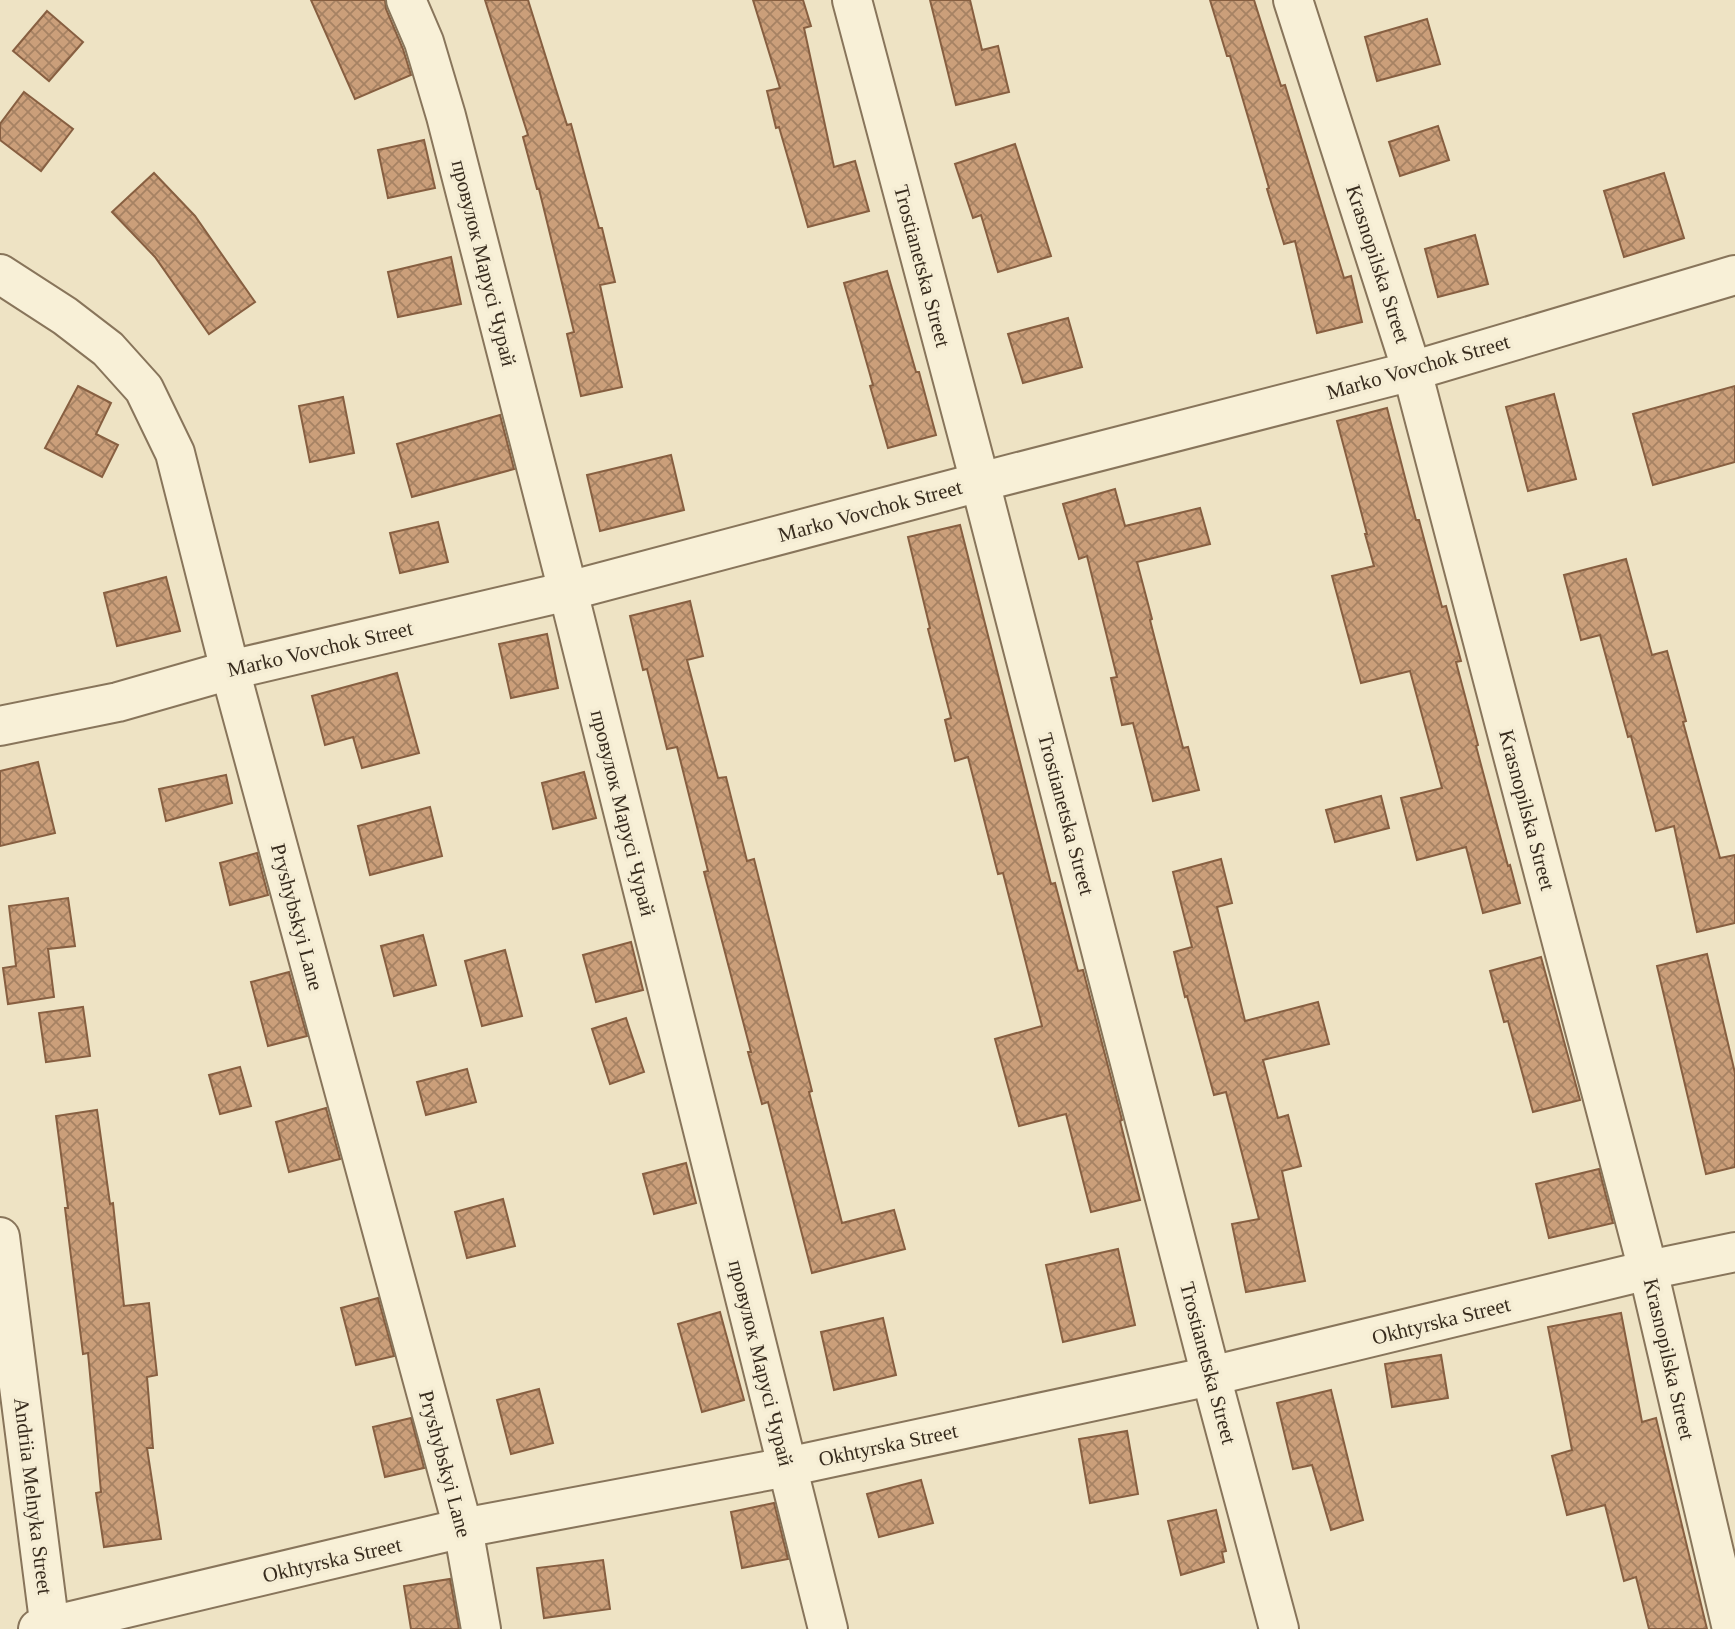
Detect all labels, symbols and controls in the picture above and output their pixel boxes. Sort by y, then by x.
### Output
street label: провулок Марусі Чурай [447,157,521,369]
street label: Trostianetska Street [889,182,955,350]
street label: Krasnopilska Street [1341,182,1415,346]
street label: Marko Vovchok Street [1324,329,1512,405]
street label: Marko Vovchok Street [775,475,965,547]
street label: Marko Vovchok Street [225,616,415,682]
street label: провулок Марусі Чурай [586,707,660,919]
street label: Krasnopilska Street [1494,727,1560,893]
street label: Trostianetska Street [1033,730,1099,898]
street label: Pryshybskyi Lane [266,841,328,993]
street label: провулок Марусі Чурай [724,1257,798,1469]
street label: Krasnopilska Street [1639,1276,1699,1442]
street label: Trostianetska Street [1175,1279,1241,1447]
street label: Okhtyrska Street [1369,1292,1513,1350]
street label: Pryshybskyi Lane [414,1388,476,1540]
street label: Andriia Melnyka Street [9,1396,57,1596]
street label: Okhtyrska Street [816,1418,960,1471]
street label: Okhtyrska Street [260,1532,404,1588]

